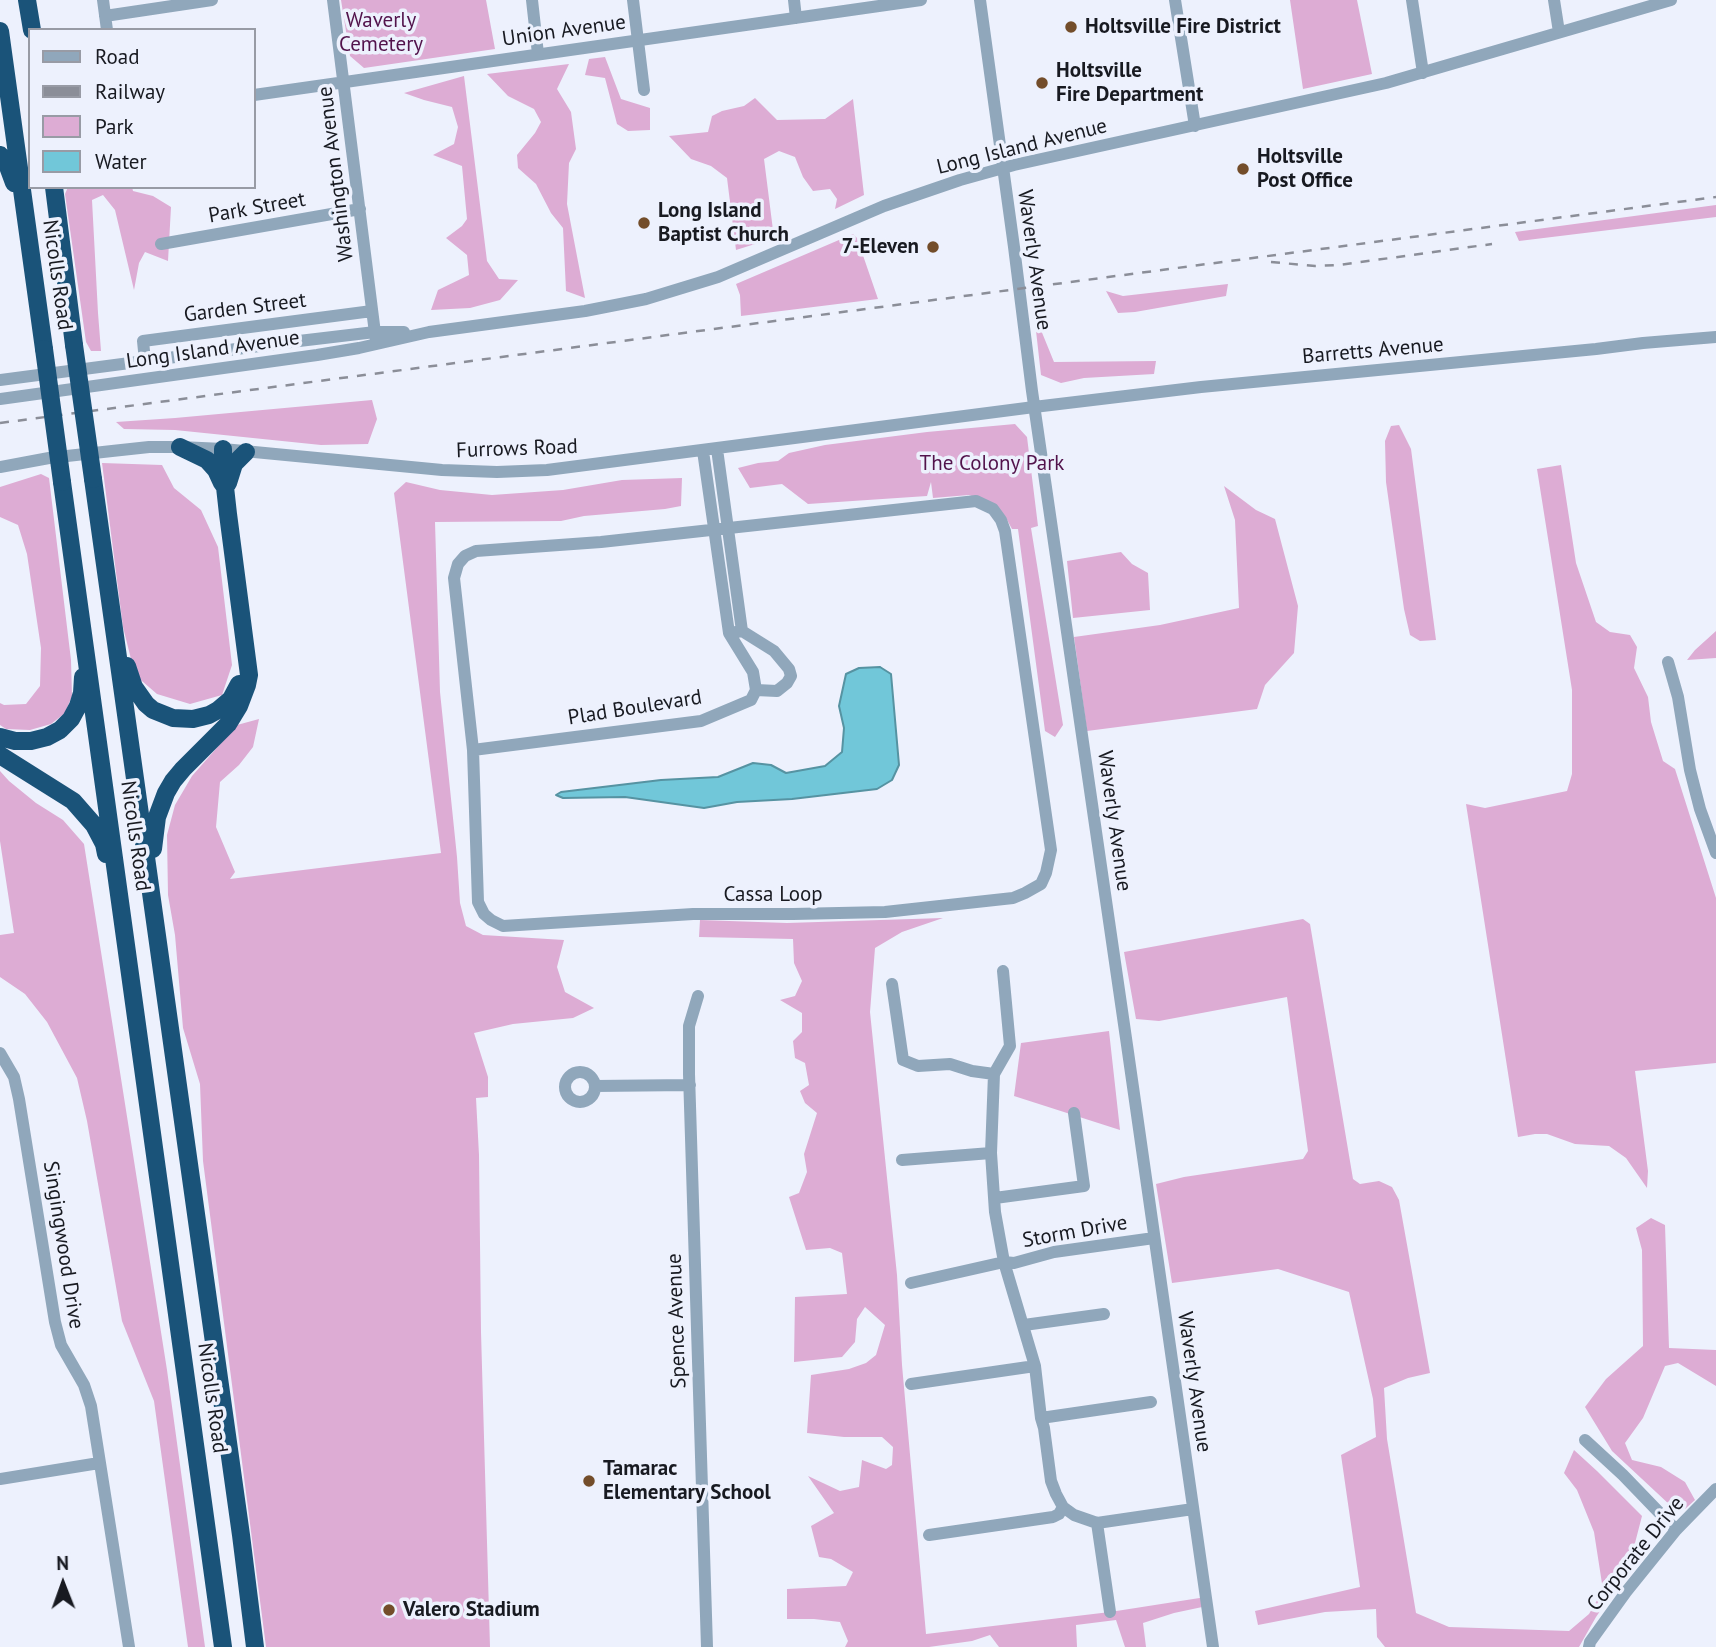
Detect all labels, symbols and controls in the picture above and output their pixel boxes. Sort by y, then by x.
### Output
park label: Waverly Cemetery [339,8,423,58]
street label: Union Avenue [500,10,628,52]
place label: Holtsville Fire District [1085,14,1281,40]
marker: Holtsville Fire District [1063,19,1079,35]
legend [28,28,256,189]
text: Road [95,43,139,70]
place label: Holtsville Fire Department [1056,58,1203,108]
marker: Holtsville Fire Department [1034,75,1050,91]
text: Railway [95,78,165,105]
street label: Washington Avenue [313,85,359,263]
text: Park [95,113,134,140]
street label: Long Island Avenue [934,114,1110,180]
place label: Holtsville Post Office [1257,144,1353,194]
text: Water [95,148,147,175]
marker: Holtsville Post Office [1235,161,1251,177]
street label: Park Street [207,187,307,229]
street label: Waverly Avenue [1012,188,1056,332]
place label: Long Island Baptist Church [658,198,789,248]
marker: Long Island Baptist Church [636,215,652,231]
street label: Nicolls Road [37,218,77,332]
place label: 7-Eleven [841,234,919,260]
marker: 7-Eleven [925,239,941,255]
street label: Garden Street [182,288,308,328]
street label: Long Island Avenue [125,325,301,375]
street label: Barretts Avenue [1301,332,1445,370]
street label: Furrows Road [456,434,578,464]
park label: The Colony Park [920,451,1064,477]
street label: Plad Boulevard [566,685,704,731]
street label: Waverly Avenue [1092,749,1136,893]
street label: Nicolls Road [115,779,155,893]
street label: Cassa Loop [723,882,823,908]
street label: Singingwood Drive [37,1159,89,1331]
street label: Storm Drive [1021,1210,1129,1254]
street label: Spence Avenue [662,1253,692,1389]
street label: Waverly Avenue [1172,1310,1216,1454]
street label: Nicolls Road [192,1341,232,1455]
place label: Tamarac Elementary School [603,1456,771,1506]
marker: Tamarac Elementary School [581,1473,597,1489]
street label: Corporate Drive [1582,1492,1690,1616]
north arrow [28,1549,98,1619]
text: N [56,1551,69,1575]
place label: Valero Stadium [403,1597,540,1623]
marker: Valero Stadium [381,1602,397,1618]

